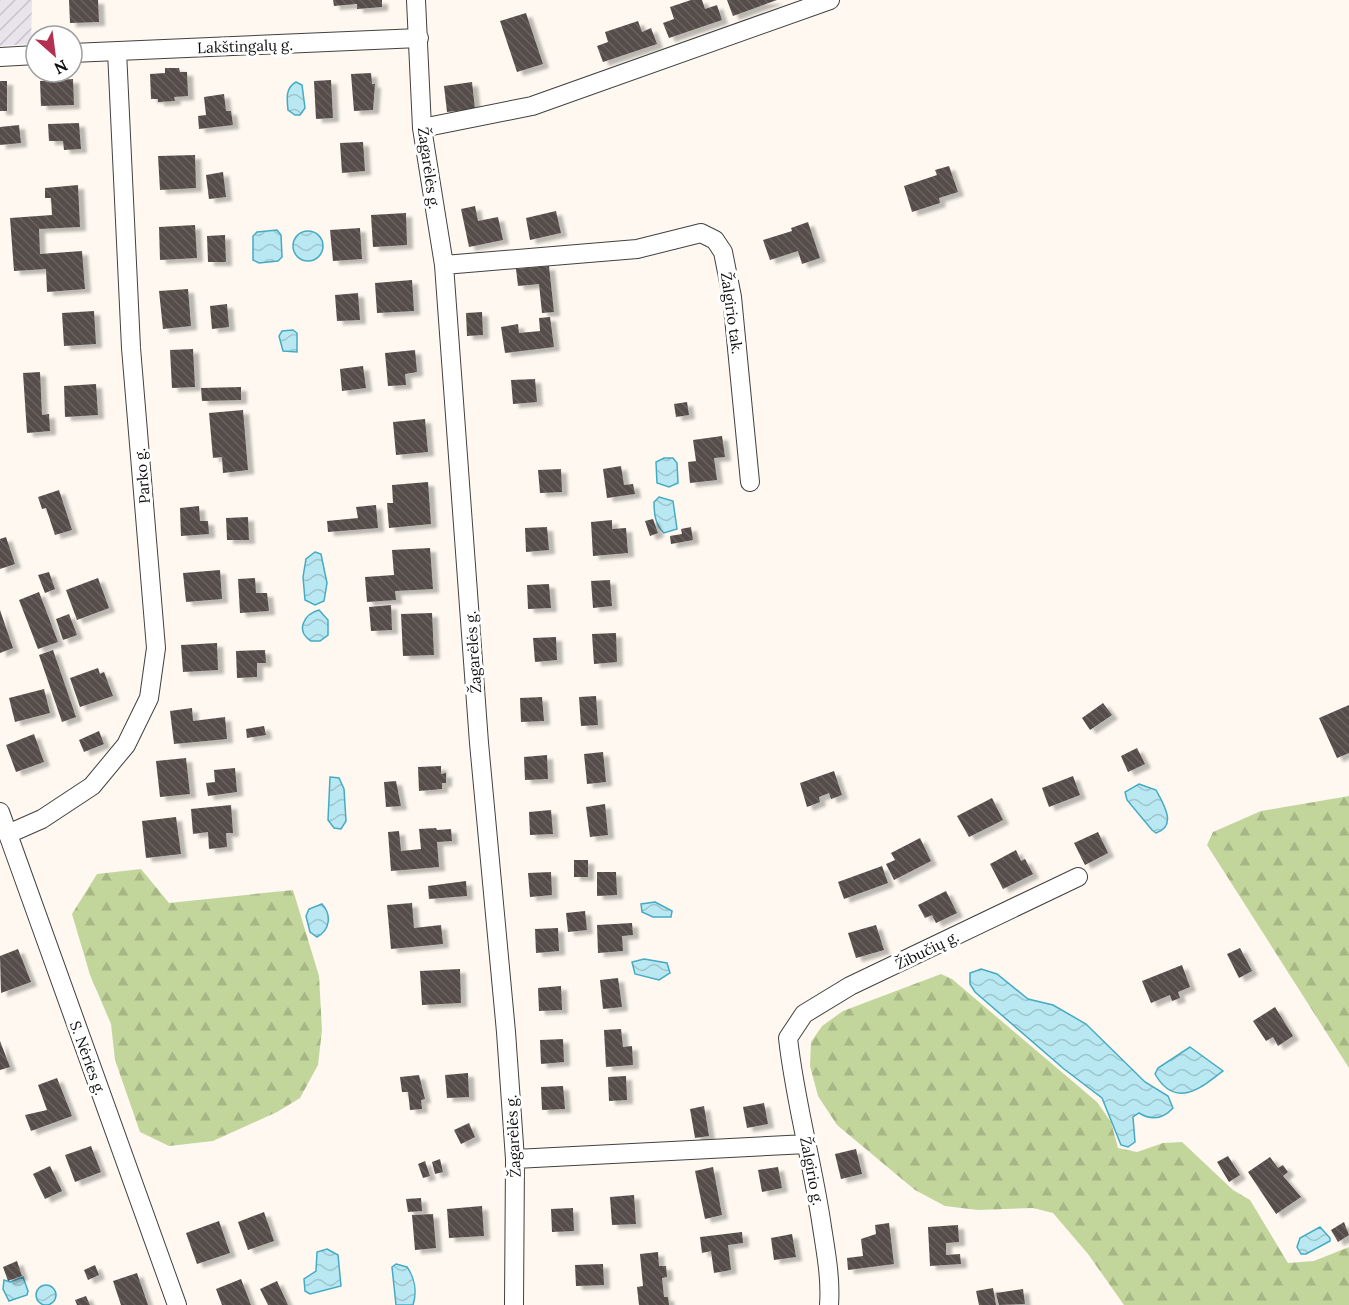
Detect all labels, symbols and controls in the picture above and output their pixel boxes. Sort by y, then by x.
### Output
north arrow [24,24,84,84]
street label: Lakštingalų g. [197,35,293,57]
text: N [51,56,71,79]
street label: Žagarėlės g. [414,126,444,210]
street label: Žalgirio tak. [717,271,747,355]
street label: Parko g. [130,447,154,505]
street label: Žagarėlės g. [461,610,485,694]
street label: Žibučių g. [892,927,962,973]
street label: S. Nėries g. [66,1018,110,1098]
street label: Žagarėlės g. [501,1094,525,1178]
street label: Žalgirio g. [796,1135,828,1207]

